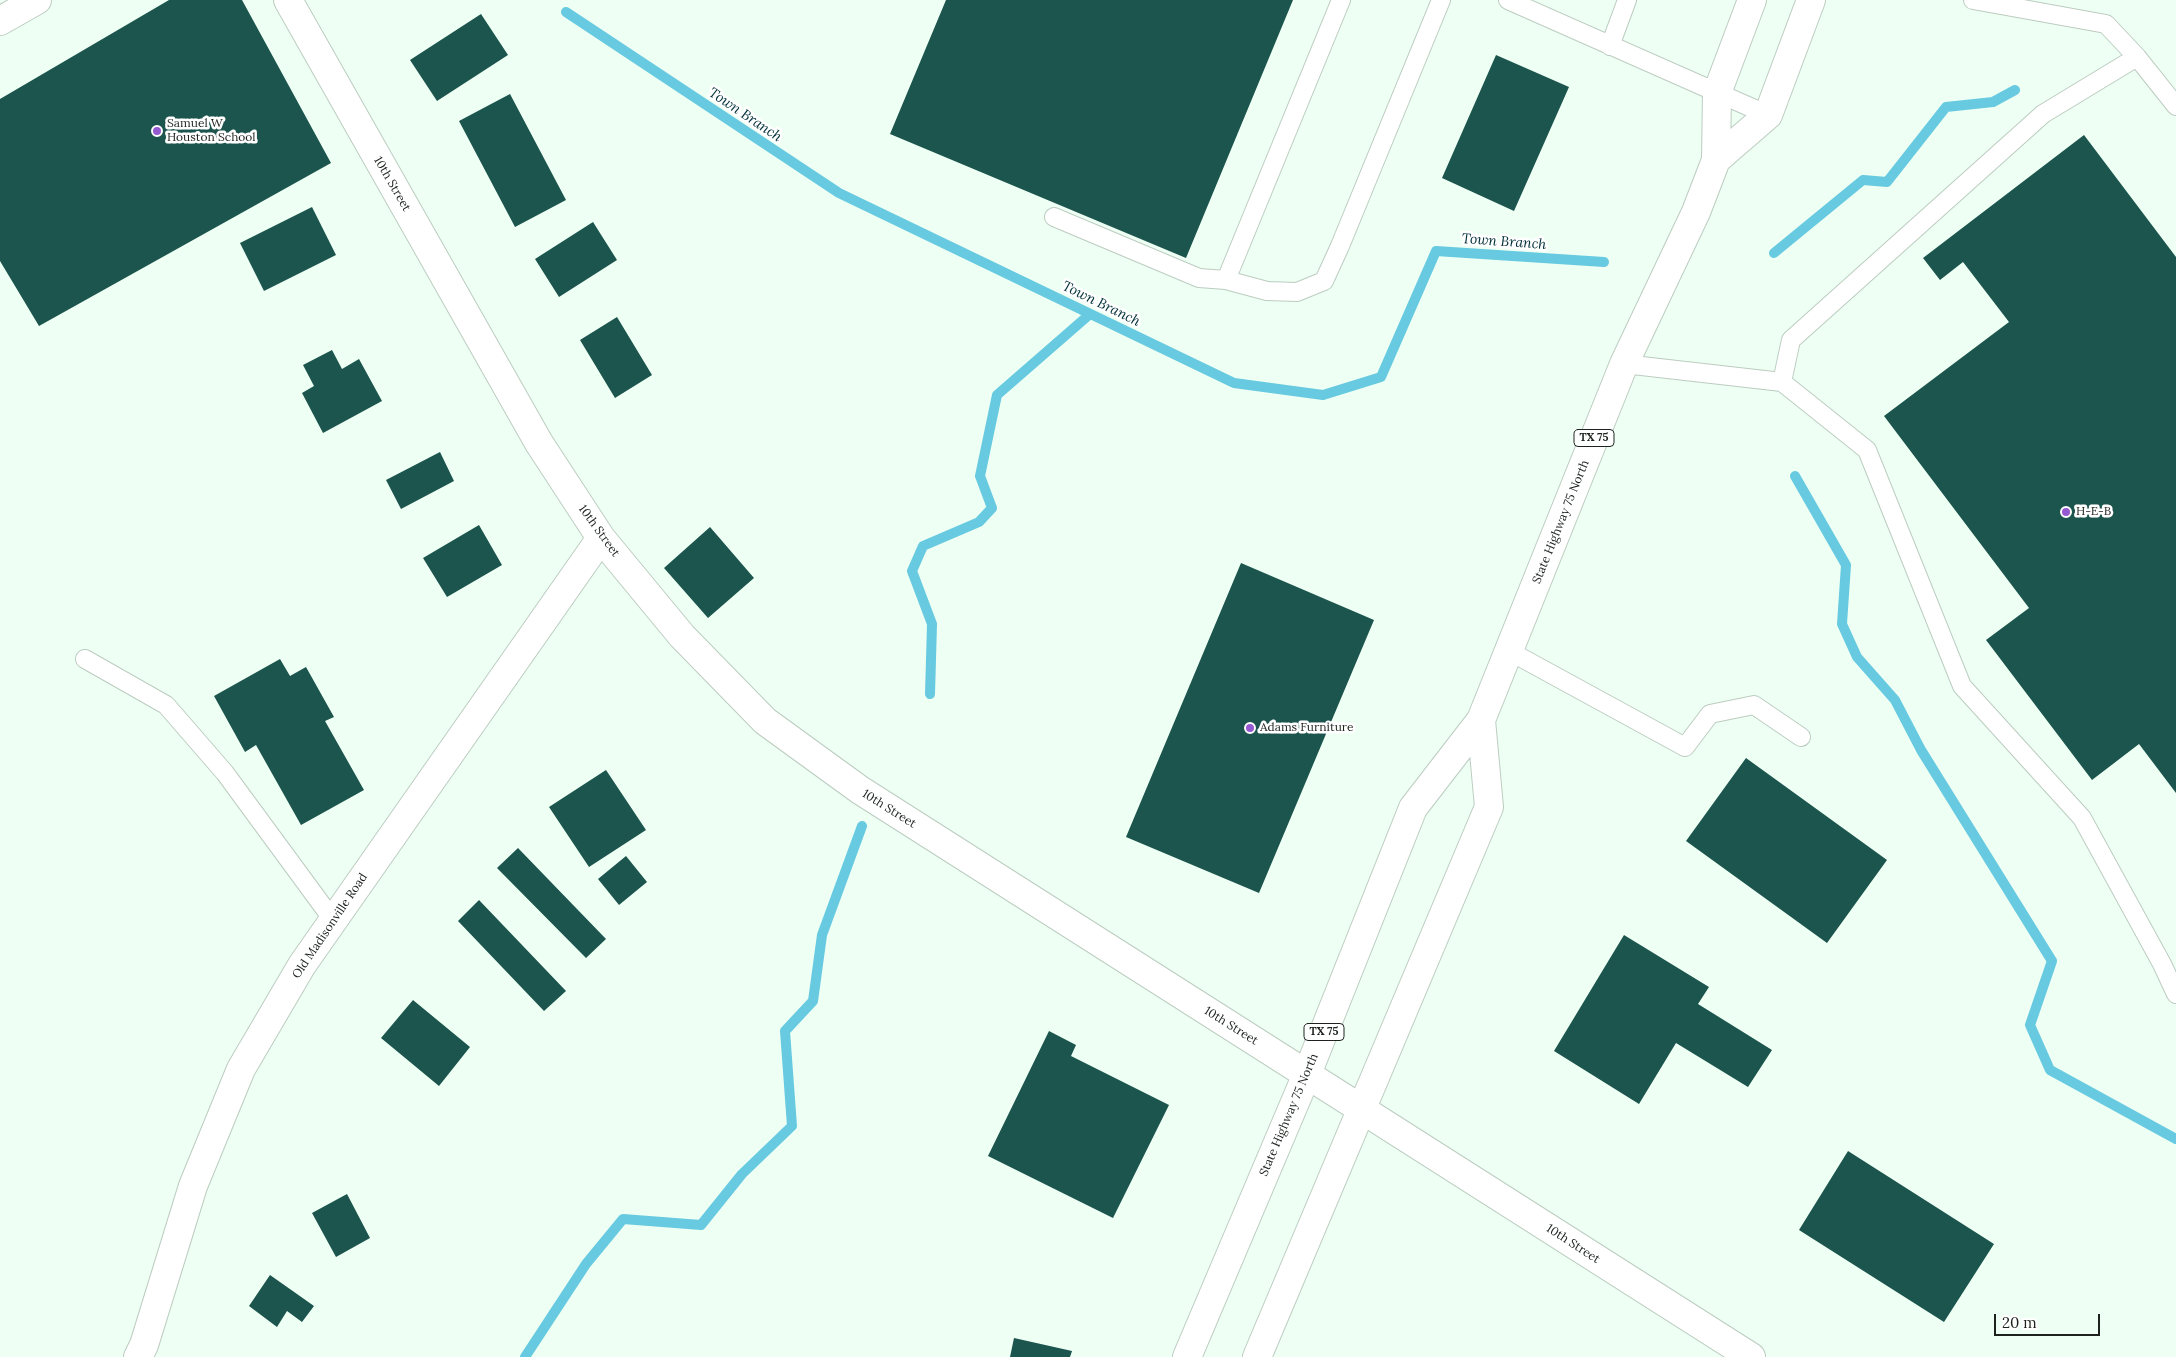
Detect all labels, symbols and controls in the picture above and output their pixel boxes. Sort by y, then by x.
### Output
water label: Town Branch [705,84,785,146]
place label: Samuel W Houston School [167,117,256,145]
marker: Samuel W Houston School [151,125,163,137]
street label: 10th Street [371,154,413,214]
water label: Town Branch [1461,231,1547,253]
water label: Town Branch [1059,278,1143,330]
road number: TX 75 [1574,429,1614,446]
street label: State Highway 75 North [1530,458,1592,586]
street label: 10th Street [575,502,623,560]
place label: H-E-B [2076,505,2111,519]
marker: H-E-B [2060,506,2072,518]
place label: Adams Furniture [1260,721,1353,735]
marker: Adams Furniture [1244,722,1256,734]
street label: 10th Street [859,787,919,831]
street label: Old Madisonville Road [289,871,371,981]
street label: 10th Street [1201,1004,1261,1048]
road number: TX 75 [1304,1024,1344,1040]
street label: State Highway 75 North [1257,1051,1321,1179]
street label: 10th Street [1544,1221,1602,1267]
scale bar [1996,1304,2102,1336]
text: 20 m [2002,1313,2037,1332]

